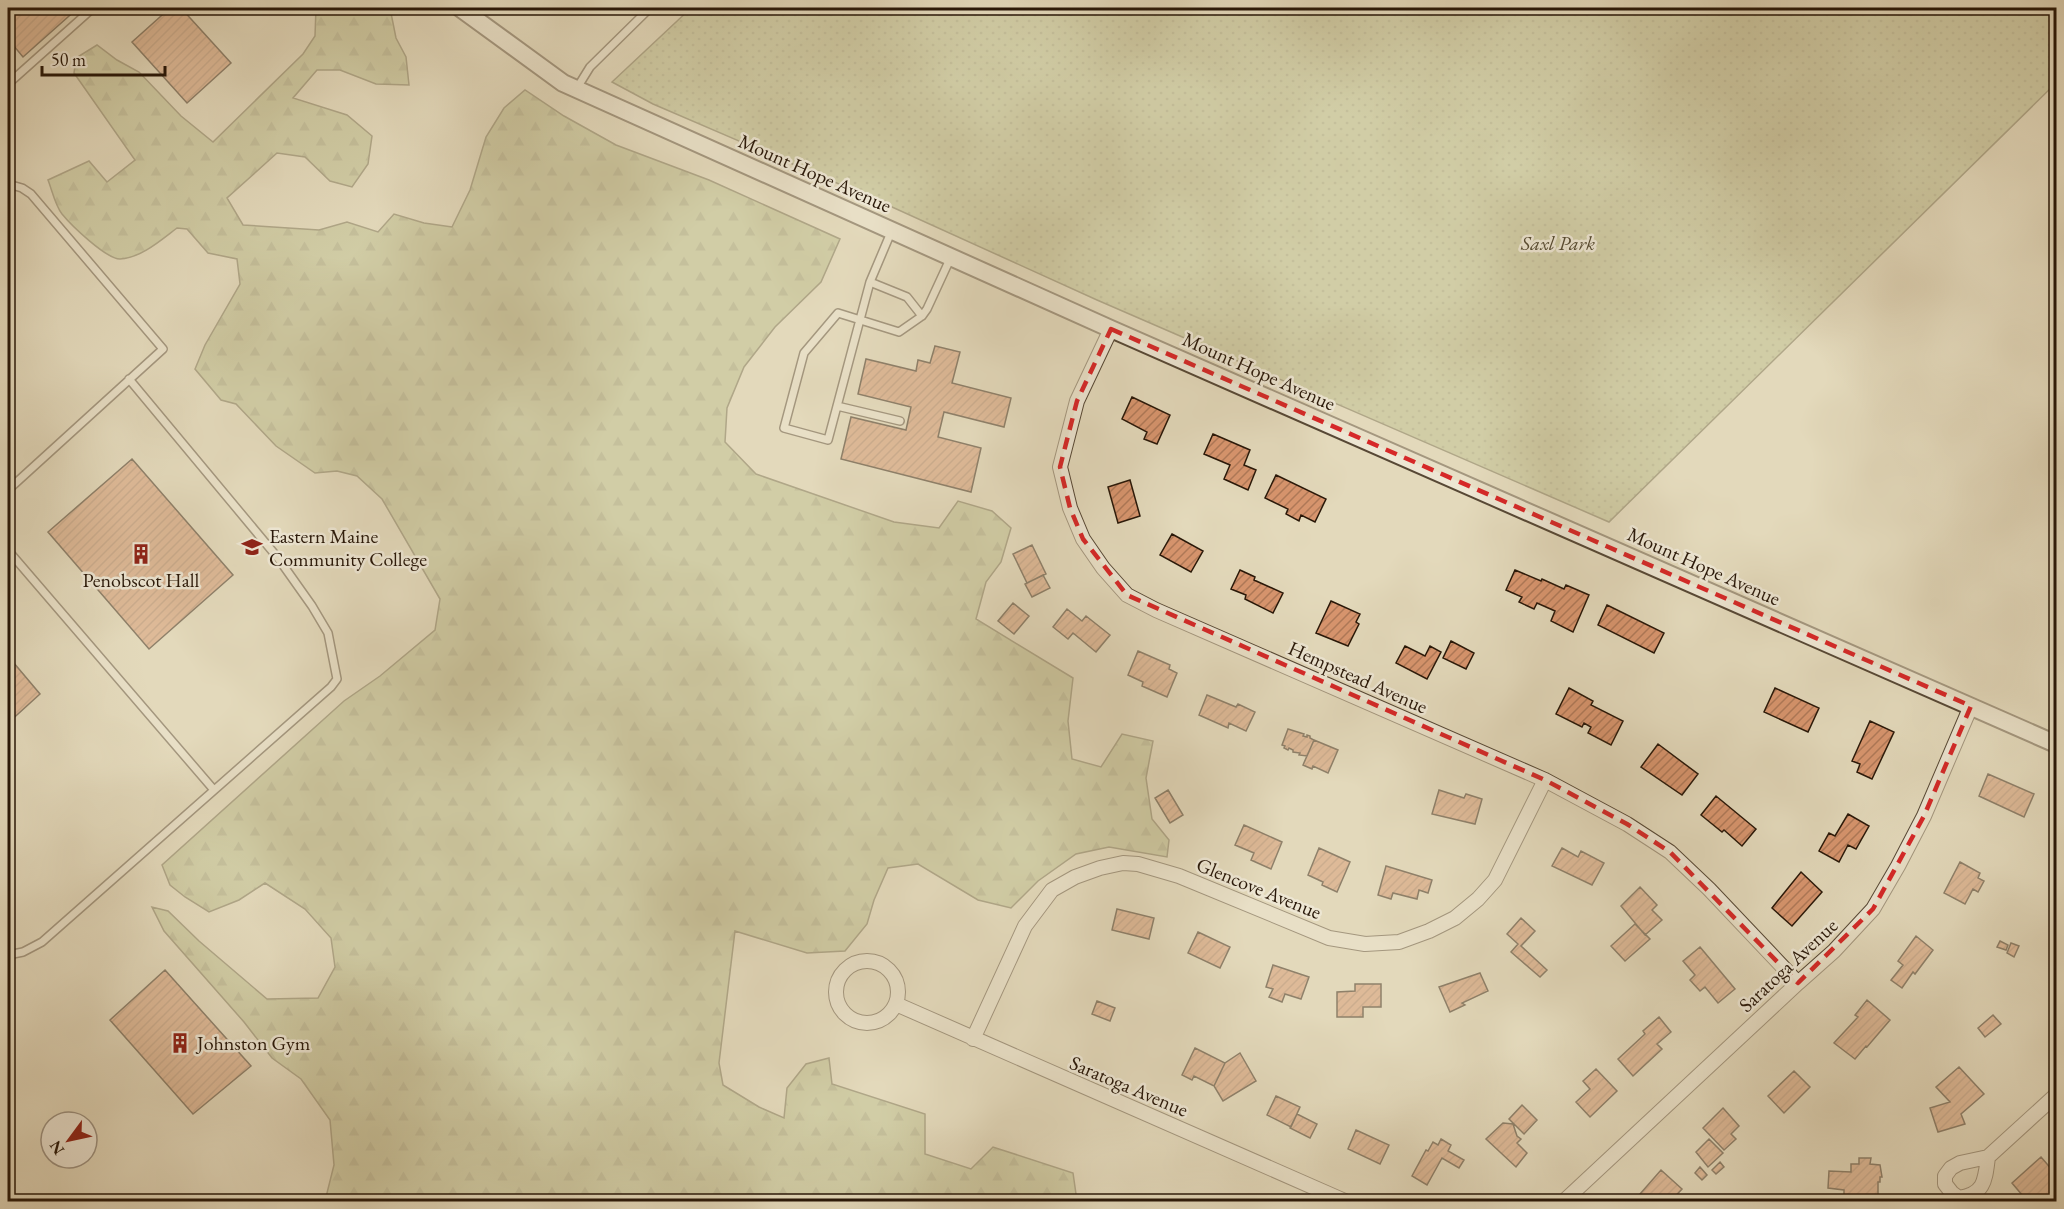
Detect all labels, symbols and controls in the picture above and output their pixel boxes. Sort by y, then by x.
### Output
scale bar [42,39,165,77]
text: 50 m [51,48,86,71]
street label: Mount Hope Avenue [735,128,896,218]
park label: Saxl Park [1520,230,1595,256]
street label: Mount Hope Avenue [1179,326,1340,416]
street label: Mount Hope Avenue [1624,521,1785,611]
place label: Eastern Maine Community College [269,523,427,572]
school or university icon: Eastern Maine Community College [240,535,264,559]
building icon: Penobscot Hall [129,542,153,566]
place label: Penobscot Hall [83,567,200,593]
street label: Hempstead Avenue [1284,635,1432,719]
street label: Glencove Avenue [1193,851,1325,925]
street label: Saratoga Avenue [1733,912,1843,1018]
place label: Johnston Gym [195,1030,311,1056]
building icon: Johnston Gym [168,1031,192,1055]
street label: Saratoga Avenue [1066,1049,1192,1123]
north arrow [39,1110,99,1170]
text: N [44,1137,69,1159]

